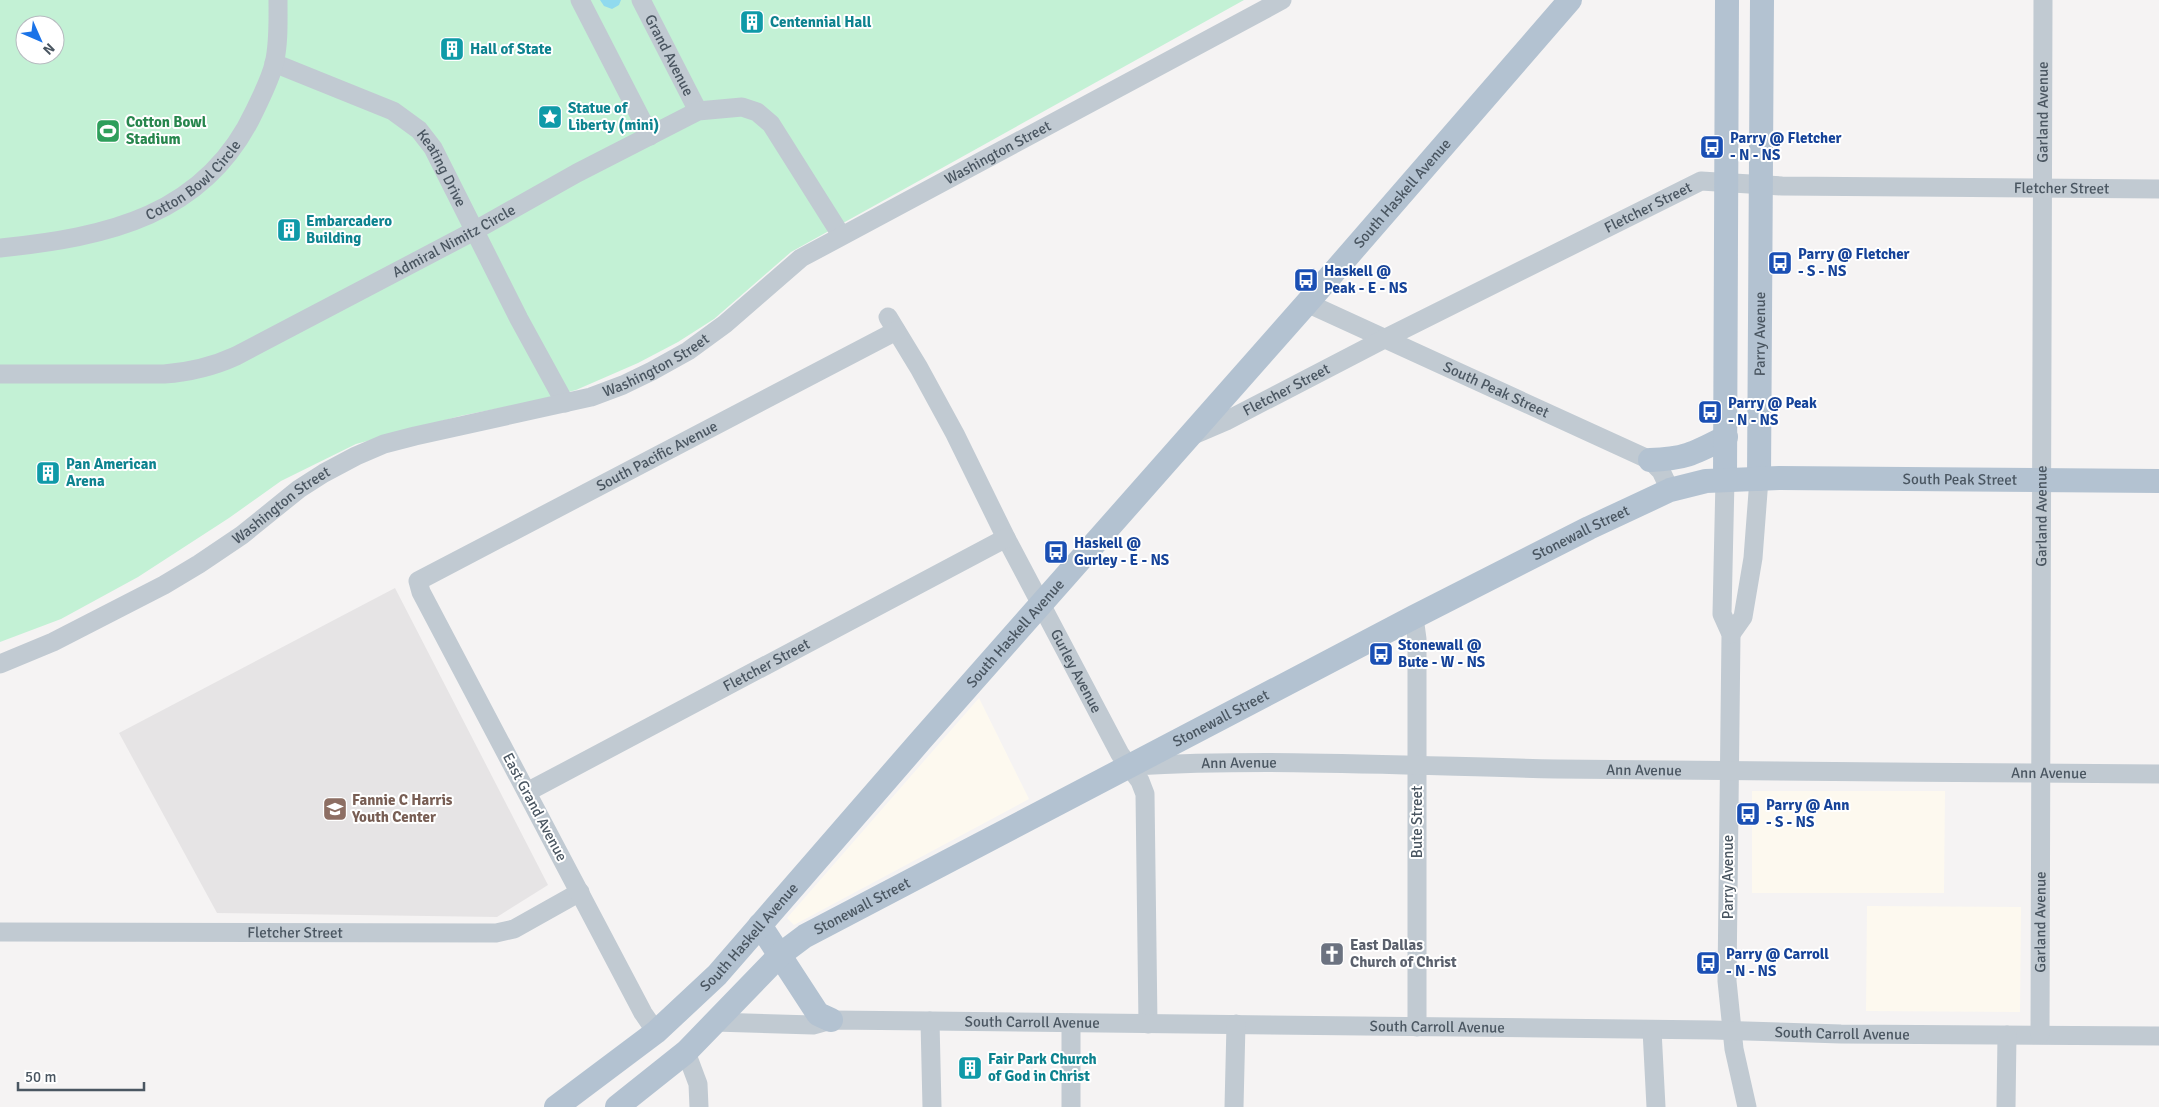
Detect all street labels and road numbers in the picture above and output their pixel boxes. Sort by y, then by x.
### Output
street label: Grand Avenue [641,11,698,99]
street label: Garland Avenue [2034,61,2052,163]
street label: Washington Street [941,117,1054,188]
street label: Keating Drive [413,126,470,210]
street label: South Haskell Avenue [1350,135,1455,252]
street label: Cotton Bowl Circle [143,137,245,224]
street label: Fletcher Street [1601,178,1695,237]
street label: Fletcher Street [2014,179,2109,198]
street label: Admiral Nimitz Circle [389,201,518,281]
street label: Parry Avenue [1751,292,1769,376]
street label: Washington Street [600,330,713,401]
street label: South Peak Street [1440,358,1552,422]
street label: Fletcher Street [1240,360,1333,420]
street label: South Pacific Avenue [593,417,721,495]
street label: Washington Street [229,463,333,548]
street label: Garland Avenue [2032,465,2051,567]
street label: South Peak Street [1903,470,2017,489]
street label: Stonewall Street [1529,501,1632,564]
street label: South Haskell Avenue [962,575,1068,691]
street label: Gurley Avenue [1047,626,1106,716]
street label: Fletcher Street [720,635,813,695]
street label: Stonewall Street [1169,686,1272,751]
street label: East Grand Avenue [499,750,571,864]
street label: Ann Avenue [1201,754,1277,772]
street label: Ann Avenue [1606,761,1682,780]
street label: Ann Avenue [2011,764,2087,782]
street label: Bute Street [1408,786,1426,858]
street label: Parry Avenue [1719,835,1737,919]
street label: Garland Avenue [2031,871,2049,973]
street label: Stonewall Street [811,874,913,939]
street label: South Haskell Avenue [696,879,802,995]
street label: Fletcher Street [247,923,343,942]
street label: South Carroll Avenue [965,1012,1100,1032]
street label: South Carroll Avenue [1370,1017,1505,1037]
street label: South Carroll Avenue [1774,1023,1910,1043]

